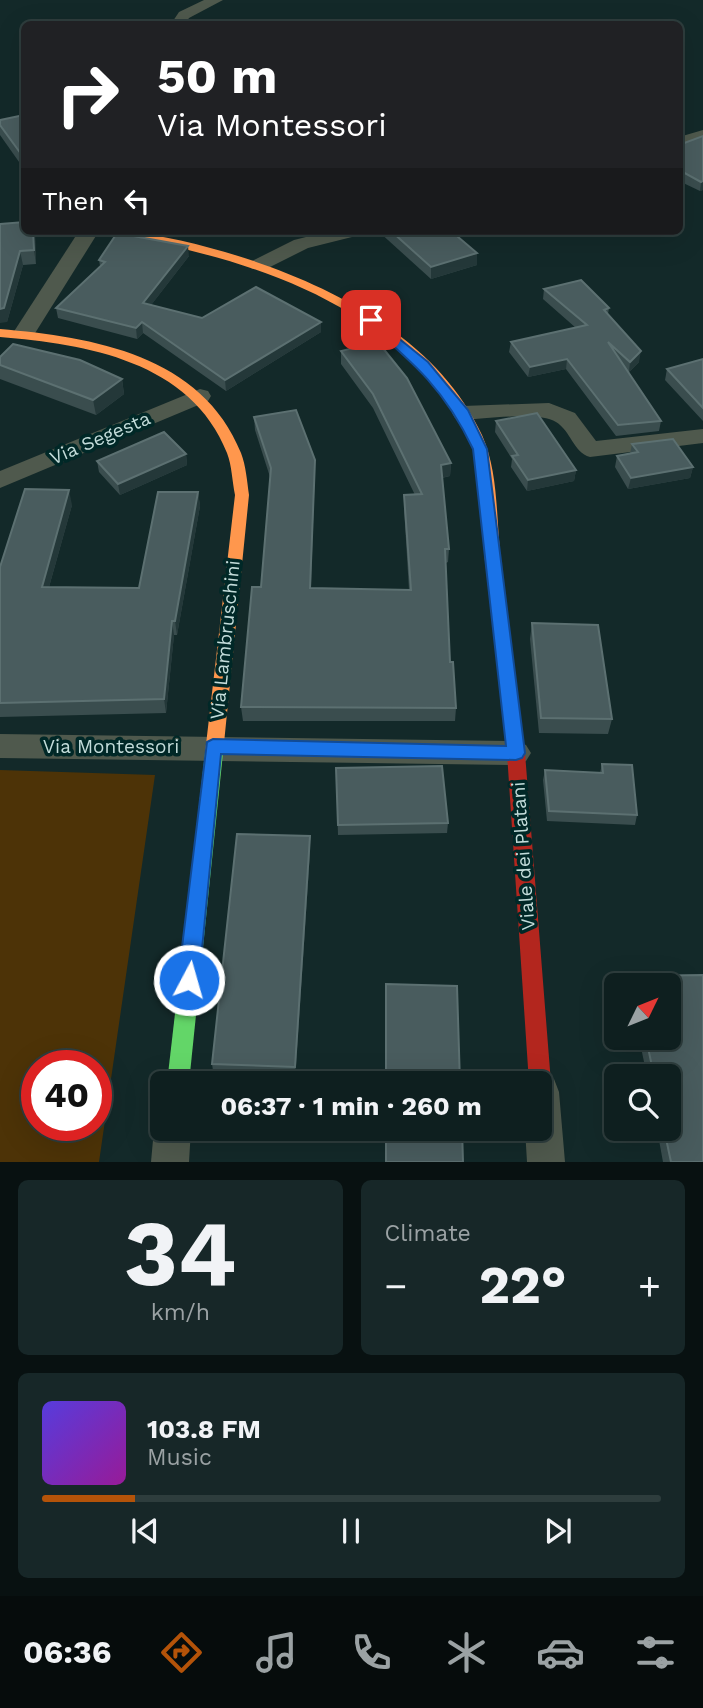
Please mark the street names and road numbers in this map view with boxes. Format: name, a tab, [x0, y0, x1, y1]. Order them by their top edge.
street label: Via Segesta	[46, 406, 154, 470]
street label: Via Lambruschini	[205, 559, 245, 721]
street label: Via Montessori	[43, 735, 179, 758]
street label: Viale dei Platani	[506, 781, 540, 931]

